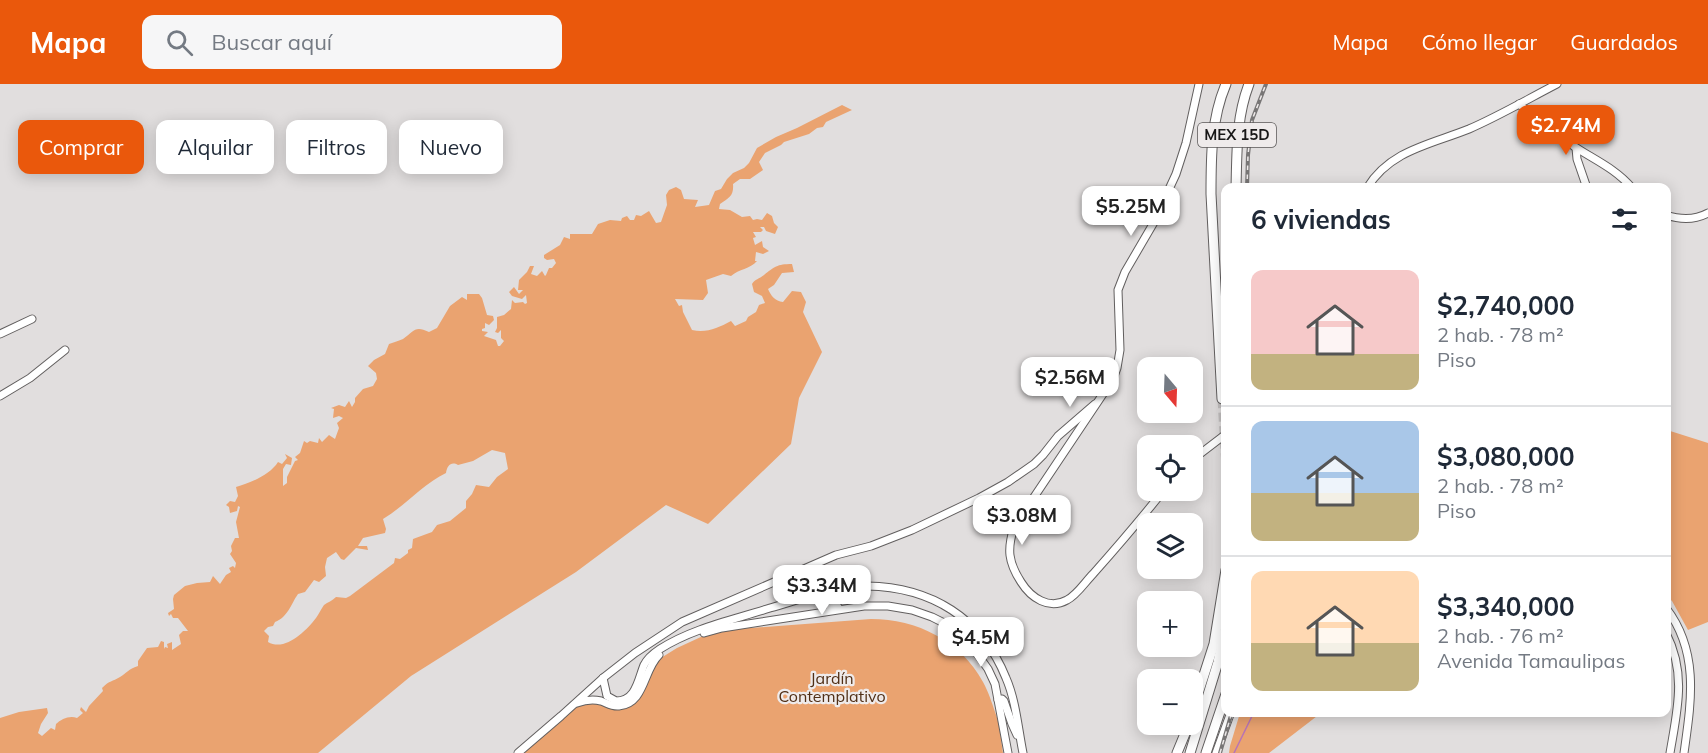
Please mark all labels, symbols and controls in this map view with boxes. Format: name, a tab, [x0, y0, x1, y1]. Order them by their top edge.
search box	[142, 15, 562, 69]
text: Mapa	[30, 25, 106, 60]
icon: search	[163, 26, 196, 59]
text: Buscar aquí	[211, 28, 332, 56]
text: Mapa	[1333, 29, 1388, 55]
text: Cómo llegar	[1421, 29, 1537, 55]
text: Guardados	[1570, 29, 1678, 55]
pin: $2.74M	[1517, 105, 1615, 156]
text: $2.74M	[1531, 112, 1601, 137]
chip: Comprar	[18, 120, 144, 174]
chip: Alquilar	[156, 120, 274, 174]
chip: Filtros	[286, 120, 387, 174]
chip: Nuevo	[399, 120, 503, 174]
road number: MEX 15D	[1198, 123, 1276, 147]
pin: $5.25M	[1082, 186, 1180, 237]
text: $5.25M	[1096, 193, 1166, 218]
text: 6 viviendas	[1251, 203, 1391, 236]
icon: filters	[1608, 203, 1641, 236]
text: $2,740,000	[1437, 289, 1575, 322]
icon: home	[1299, 294, 1371, 366]
text: 2 hab. · 78 m²	[1437, 322, 1564, 347]
text: Piso	[1437, 347, 1476, 372]
pin: $2.56M	[1021, 357, 1119, 408]
north arrow	[1137, 357, 1203, 423]
map controls	[1137, 357, 1203, 735]
text: $2.56M	[1035, 364, 1105, 389]
button: locate	[1137, 435, 1203, 501]
text: $3,080,000	[1437, 440, 1575, 473]
icon: home	[1299, 445, 1371, 517]
text: 2 hab. · 78 m²	[1437, 473, 1564, 498]
pin: $3.08M	[973, 495, 1071, 546]
text: Piso	[1437, 498, 1476, 523]
text: $3.08M	[987, 502, 1057, 527]
button: layers	[1137, 513, 1203, 579]
pin: $3.34M	[773, 565, 871, 616]
text: $3.34M	[787, 572, 857, 597]
text: $3,340,000	[1437, 590, 1575, 623]
button: +	[1137, 591, 1203, 657]
icon: home	[1299, 595, 1371, 667]
pin: $4.5M	[939, 617, 1023, 668]
text: 2 hab. · 76 m²	[1437, 623, 1564, 648]
text: $4.5M	[952, 624, 1010, 649]
text: Avenida Tamaulipas	[1437, 648, 1625, 673]
park label: Jardín Contemplativo	[778, 668, 886, 706]
button: −	[1137, 669, 1203, 735]

